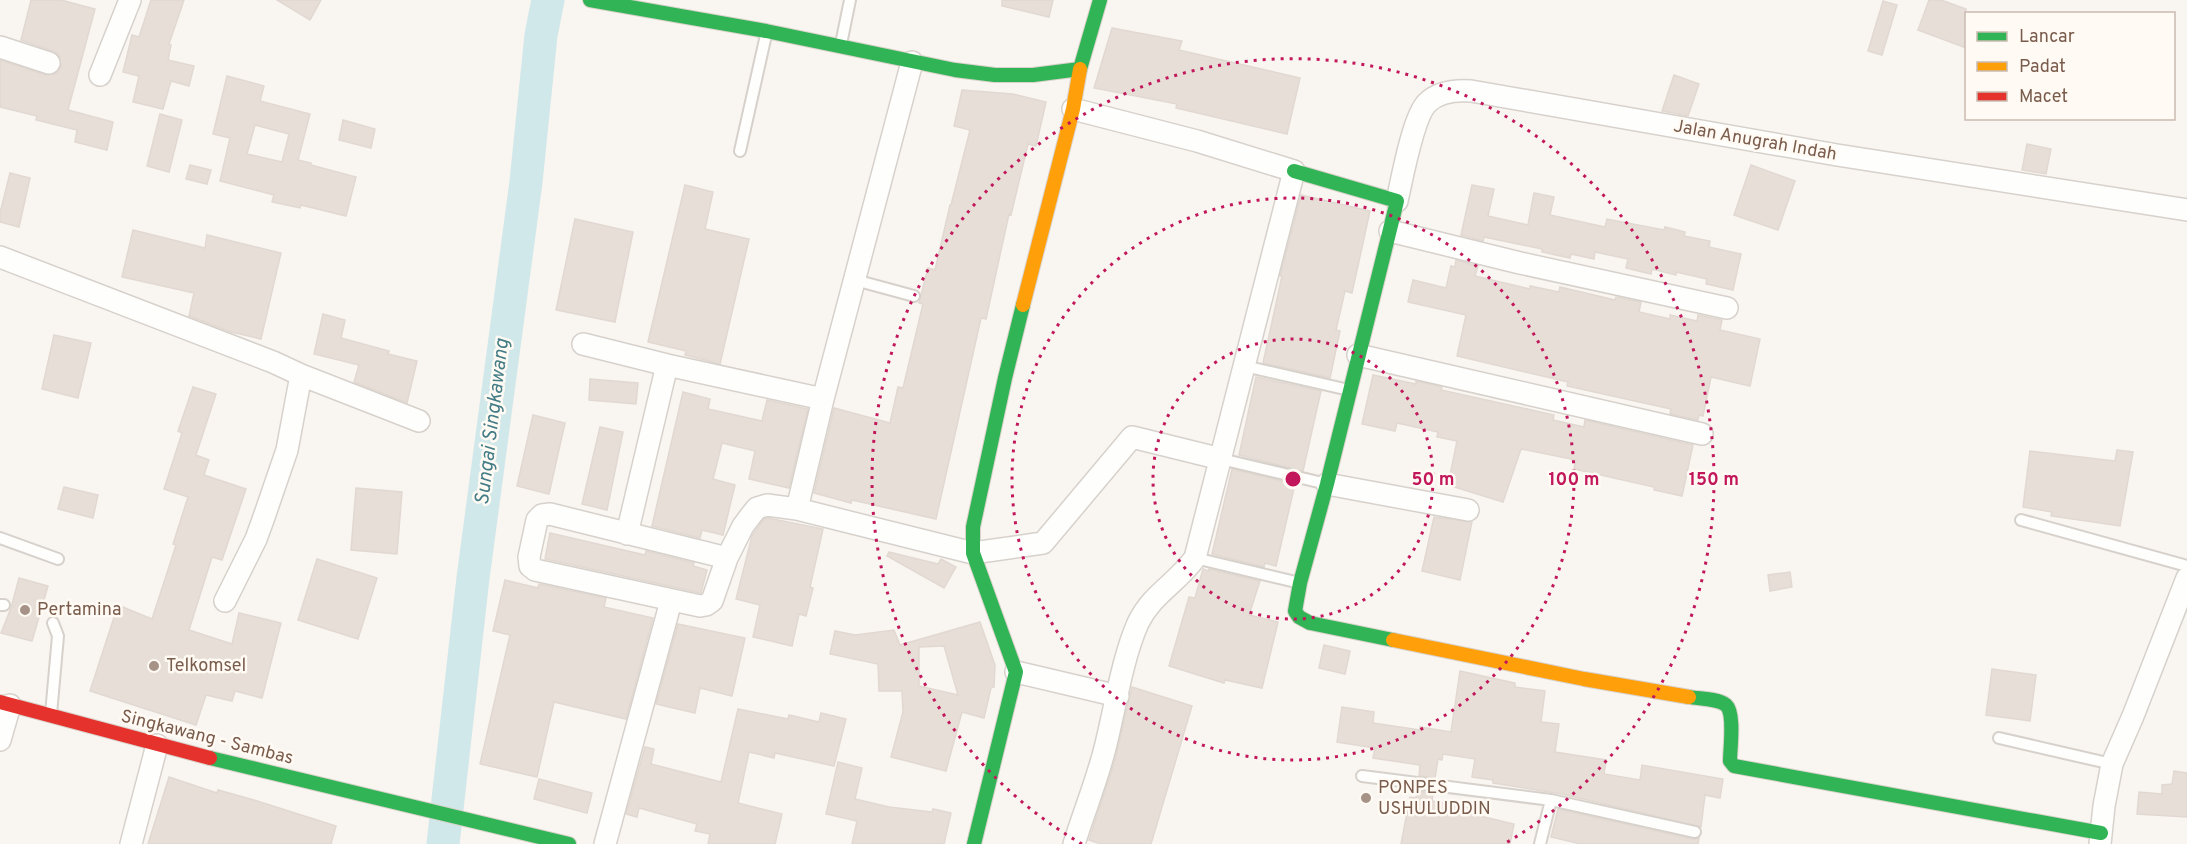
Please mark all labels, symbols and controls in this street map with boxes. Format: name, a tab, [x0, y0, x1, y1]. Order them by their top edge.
legend	[1965, 12, 2175, 120]
text: Lancar	[2019, 26, 2075, 49]
text: Padat	[2019, 56, 2066, 79]
text: Macet	[2019, 86, 2068, 109]
street label: Jalan Anugrah Indah	[1671, 115, 1839, 167]
water label: Sungai Singkawang	[470, 336, 516, 507]
centre of rings	[1283, 469, 1303, 489]
text: 50 m	[1411, 469, 1455, 492]
text: 100 m	[1548, 469, 1600, 492]
text: 150 m	[1689, 469, 1739, 492]
place label: Pertamina	[37, 599, 121, 622]
marker: Pertamina	[18, 603, 32, 617]
place label: Telkomsel	[166, 655, 246, 678]
marker: Telkomsel	[147, 659, 161, 673]
street label: Singkawang - Sambas	[118, 705, 296, 771]
place label: PONPES USHULUDDIN	[1378, 777, 1491, 821]
marker: PONPES USHULUDDIN	[1359, 791, 1373, 805]

